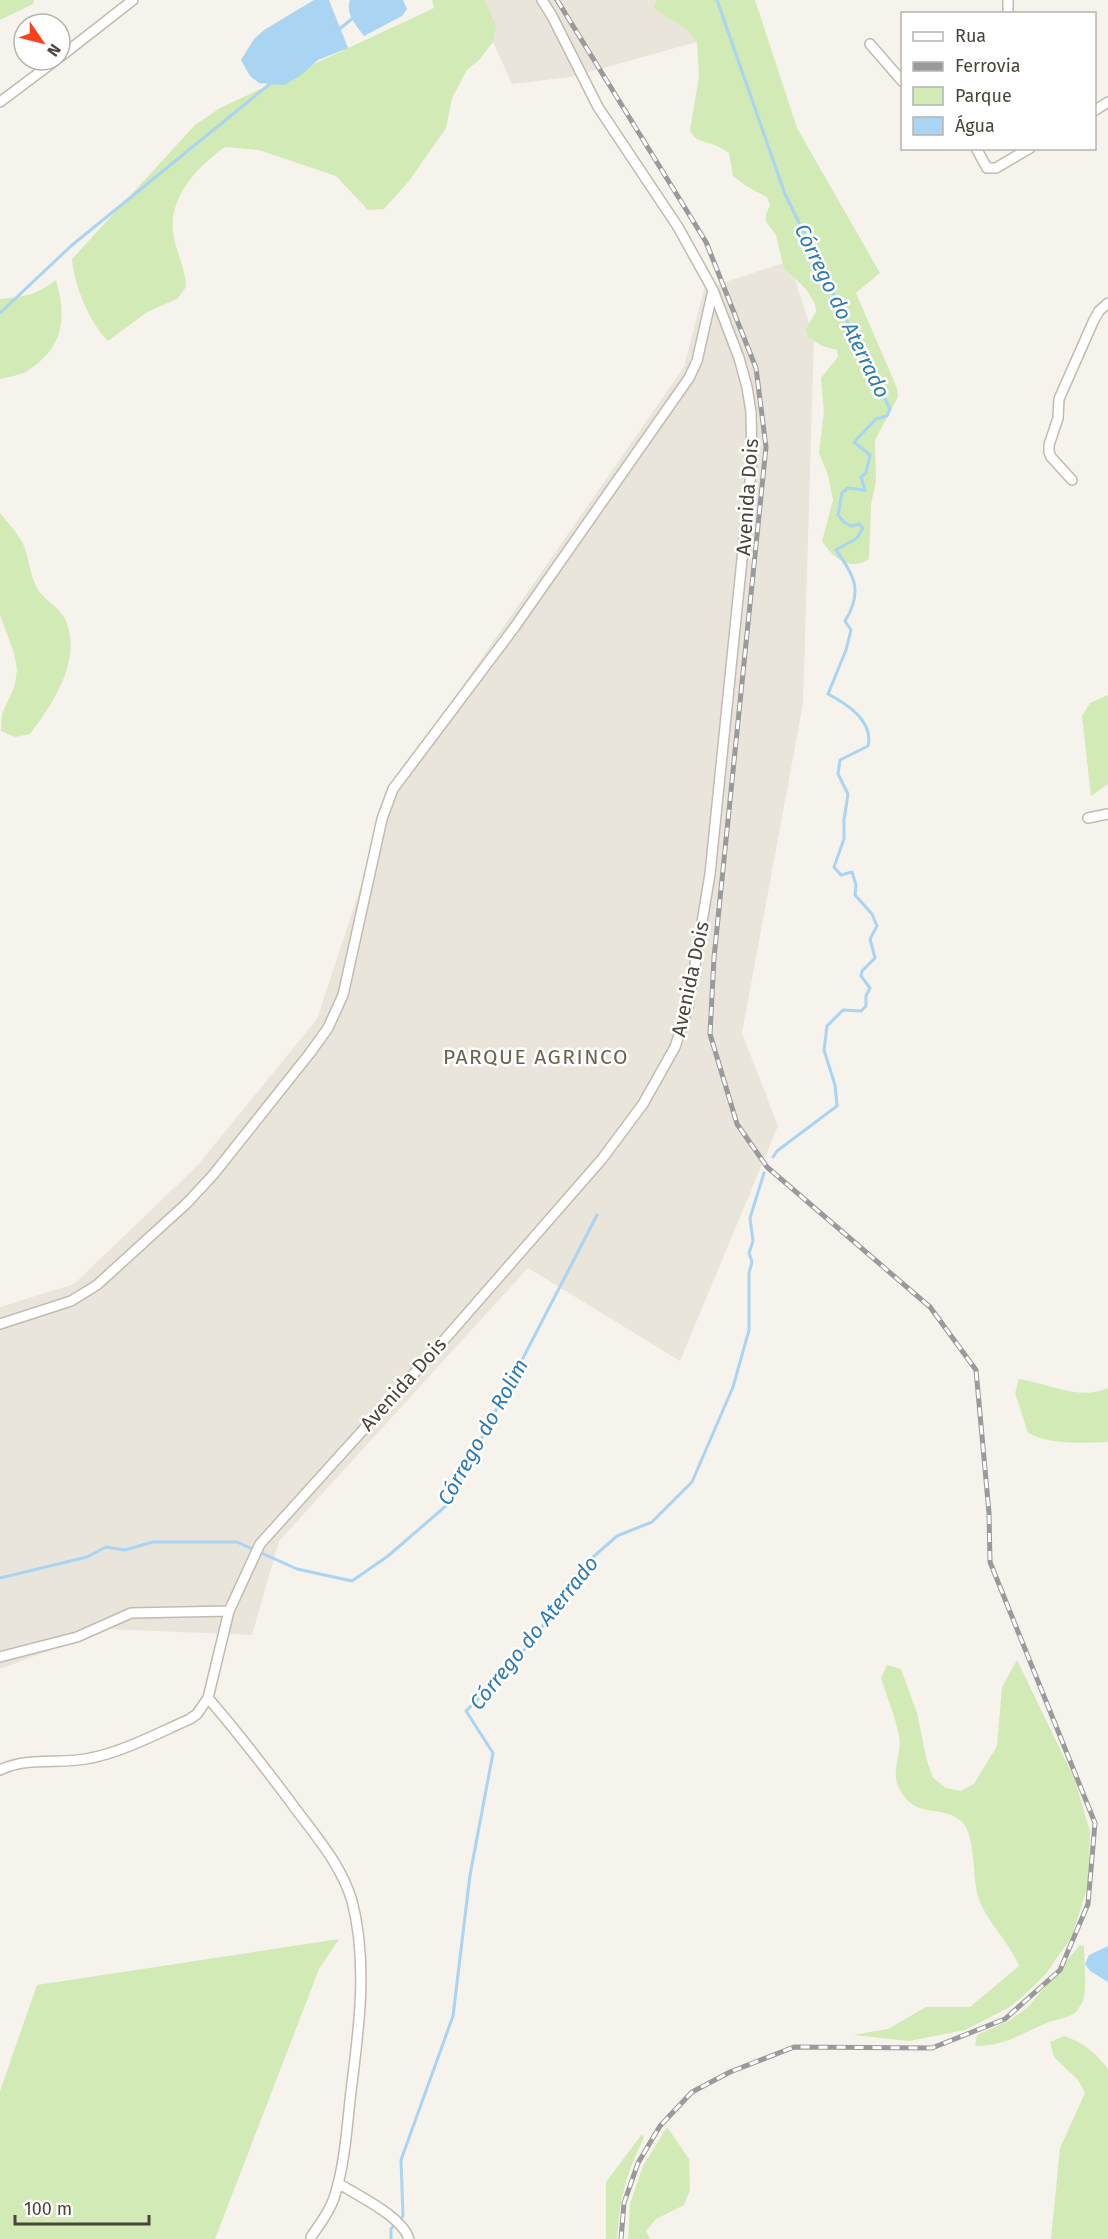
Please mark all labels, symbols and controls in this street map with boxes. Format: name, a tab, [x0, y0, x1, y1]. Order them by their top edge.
north arrow	[12, 12, 72, 72]
legend	[901, 12, 1096, 150]
text: Rua	[955, 25, 986, 47]
text: N	[43, 41, 65, 60]
text: Ferrovia	[955, 55, 1021, 77]
text: Parque	[955, 85, 1012, 107]
text: Água	[955, 114, 995, 137]
water label: Córrego do Aterrado	[789, 220, 895, 402]
street label: Avenida Dois	[731, 438, 763, 556]
street label: Avenida Dois	[666, 919, 714, 1039]
district label: PARQUE AGRINCO	[443, 1044, 629, 1070]
street label: Avenida Dois	[355, 1332, 451, 1436]
water label: Córrego do Rolim	[432, 1354, 534, 1510]
water label: Córrego do Aterrado	[464, 1551, 604, 1715]
scale bar	[15, 2188, 148, 2226]
text: 100 m	[24, 2198, 72, 2220]

